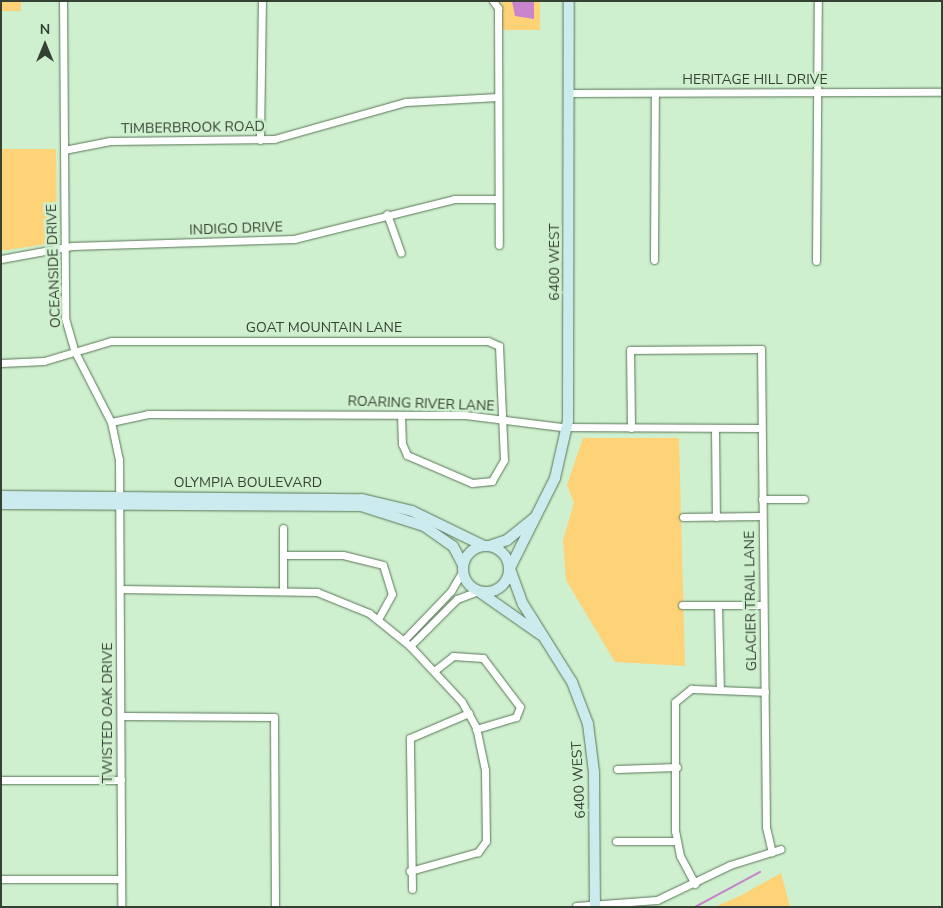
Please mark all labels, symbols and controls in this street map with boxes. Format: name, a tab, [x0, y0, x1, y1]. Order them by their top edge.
north arrow	[20, 20, 70, 70]
text: N	[40, 20, 50, 39]
street label: HERITAGE HILL DRIVE	[682, 72, 828, 88]
street label: TIMBERBROOK ROAD	[121, 118, 265, 138]
street label: OCEANSIDE DRIVE	[43, 204, 65, 328]
street label: INDIGO DRIVE	[189, 219, 283, 239]
street label: 6400 WEST	[547, 223, 563, 301]
street label: GOAT MOUNTAIN LANE	[246, 320, 402, 336]
street label: ROARING RIVER LANE	[347, 393, 495, 415]
street label: OLYMPIA BOULEVARD	[174, 475, 322, 491]
street label: GLACIER TRAIL LANE	[741, 531, 761, 671]
street label: TWISTED OAK DRIVE	[100, 643, 116, 783]
street label: 6400 WEST	[569, 741, 589, 819]

